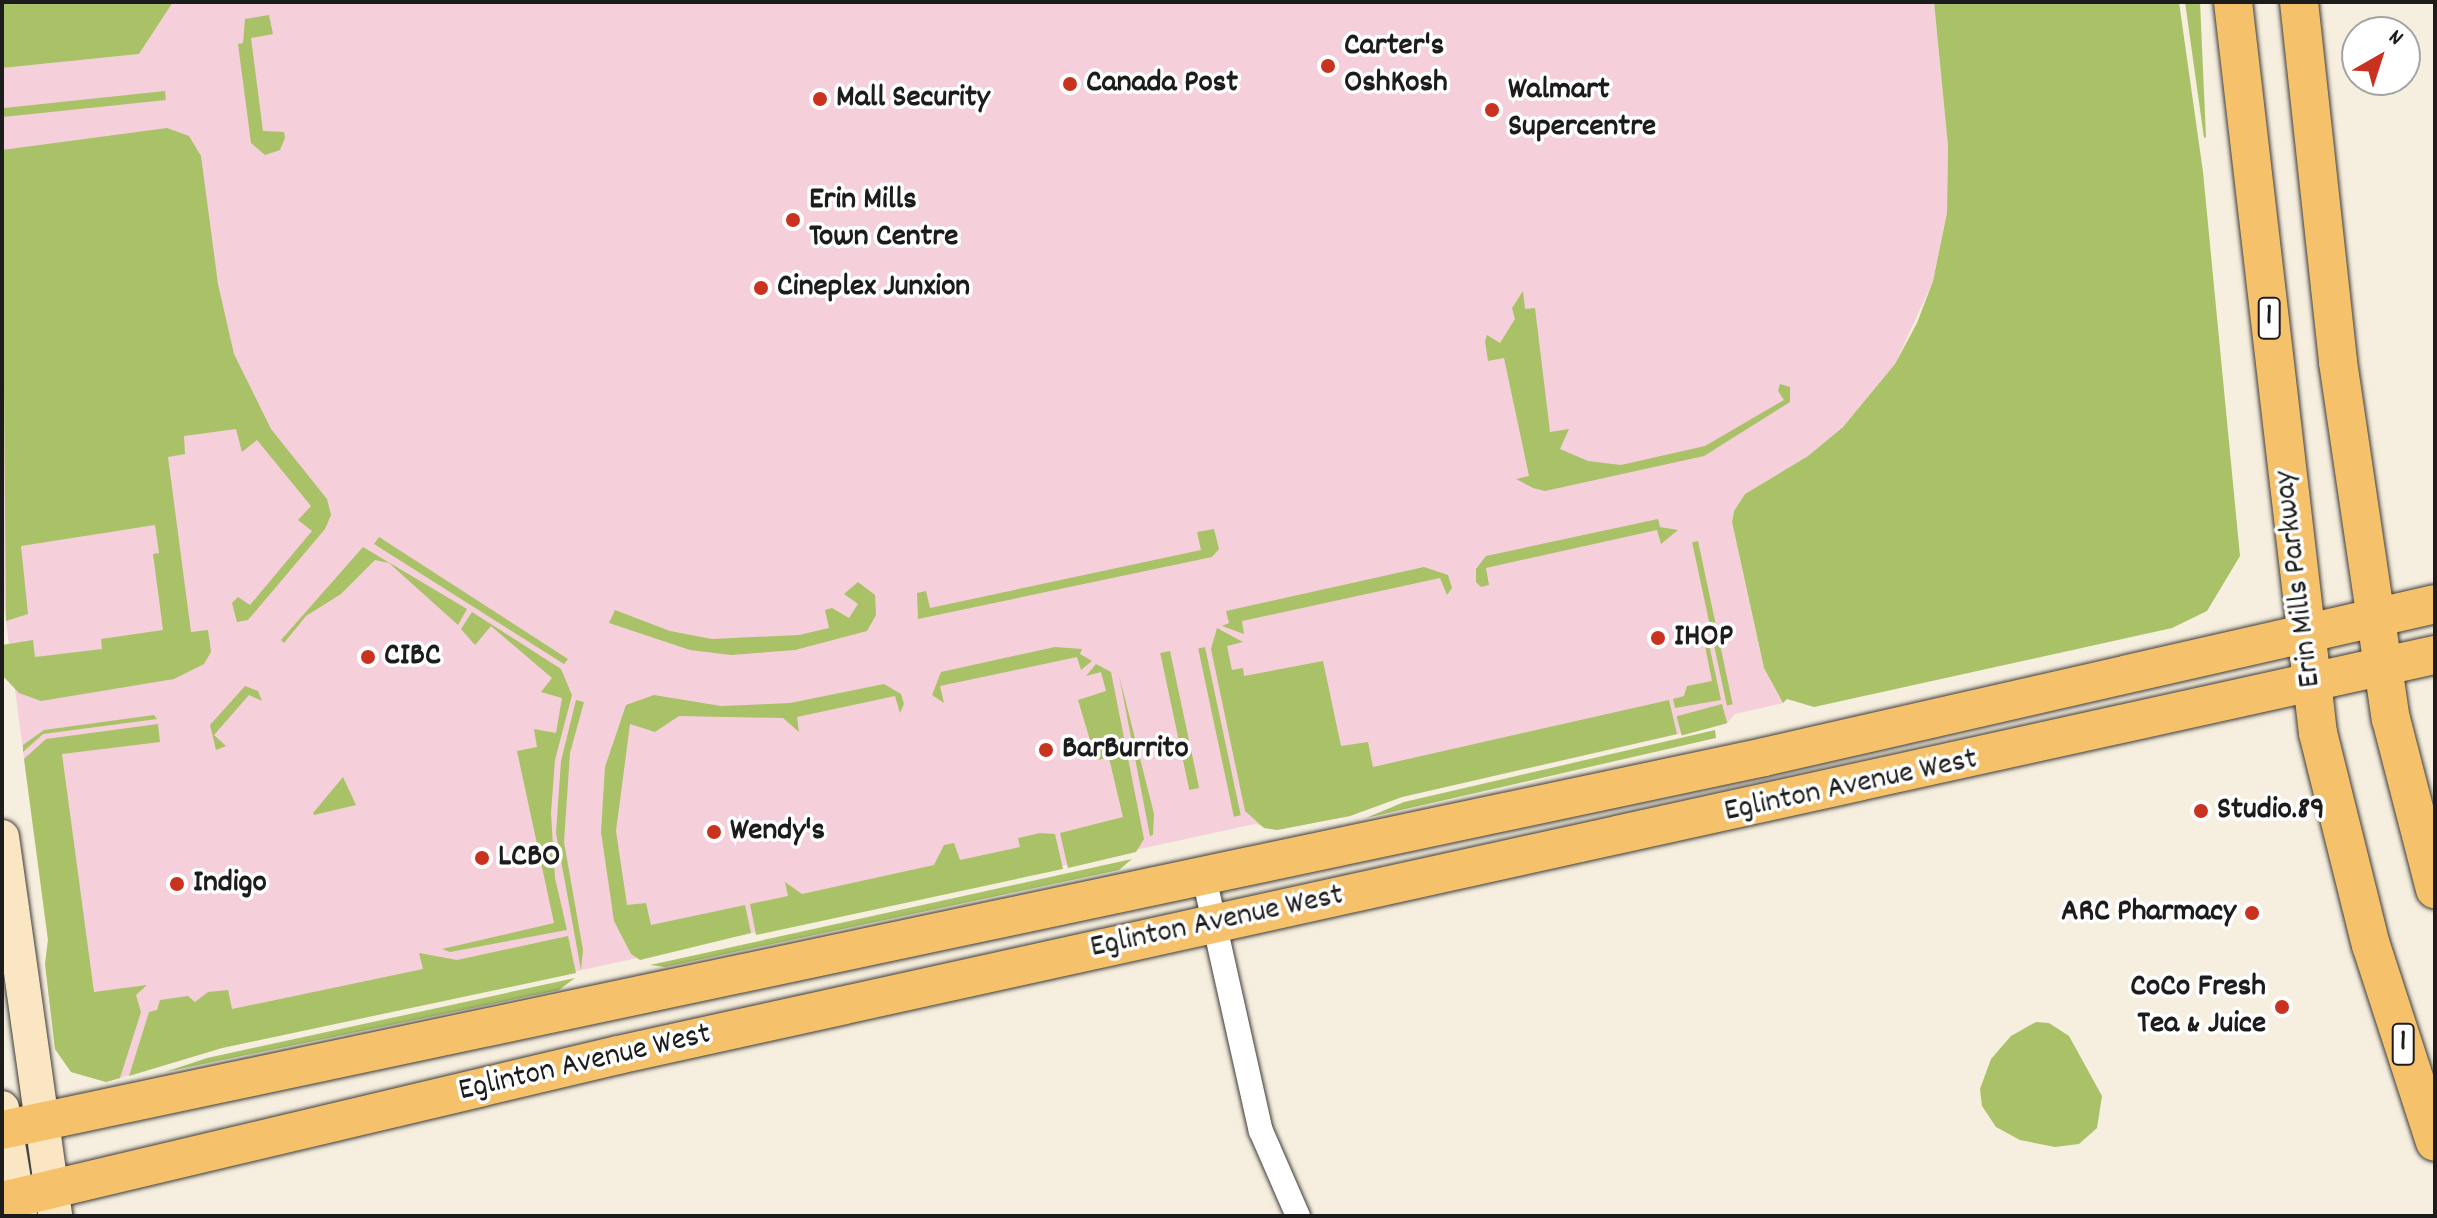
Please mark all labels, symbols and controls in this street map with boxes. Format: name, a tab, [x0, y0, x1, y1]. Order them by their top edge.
north arrow	[2341, 16, 2421, 96]
text: N	[2381, 23, 2409, 54]
place label: Carter's OshKosh	[1344, 29, 1448, 104]
marker: Carter's OshKosh	[1319, 57, 1337, 75]
place label: Canada Post	[1086, 65, 1238, 103]
place label: Walmart Supercentre	[1508, 73, 1656, 148]
marker: Canada Post	[1061, 75, 1079, 93]
place label: Mall Security	[836, 80, 990, 118]
marker: Mall Security	[811, 90, 829, 108]
marker: Walmart Supercentre	[1483, 101, 1501, 119]
place label: Erin Mills Town Centre	[809, 183, 958, 258]
marker: Erin Mills Town Centre	[784, 211, 802, 229]
place label: Cineplex Junxion	[777, 269, 970, 307]
marker: Cineplex Junxion	[752, 279, 770, 297]
road number: 1	[2257, 292, 2281, 344]
street label: Erin Mills Parkway	[2267, 468, 2331, 690]
place label: IHOP	[1674, 619, 1733, 657]
marker: IHOP	[1649, 629, 1667, 647]
place label: CIBC	[384, 638, 441, 676]
marker: CIBC	[359, 648, 377, 666]
place label: BarBurrito	[1062, 731, 1189, 769]
marker: BarBurrito	[1037, 741, 1055, 759]
street label: Eglinton Avenue West	[1721, 741, 1981, 833]
place label: Studio.89	[2217, 792, 2325, 830]
marker: Studio.89	[2192, 802, 2210, 820]
place label: Wendy's	[730, 813, 825, 851]
marker: Wendy's	[705, 823, 723, 841]
place label: LCBO	[498, 839, 560, 877]
marker: LCBO	[473, 849, 491, 867]
place label: Indigo	[193, 865, 267, 903]
marker: Indigo	[168, 875, 186, 893]
street label: Eglinton Avenue West	[1087, 877, 1347, 969]
place label: ARC Pharmacy	[2061, 894, 2236, 932]
marker: ARC Pharmacy	[2243, 904, 2261, 922]
place label: CoCo Fresh Tea & Juice	[2130, 970, 2266, 1045]
marker: CoCo Fresh Tea & Juice	[2273, 998, 2291, 1016]
street label: Eglinton Avenue West	[455, 1016, 715, 1112]
road number: 1	[2391, 1018, 2415, 1070]

